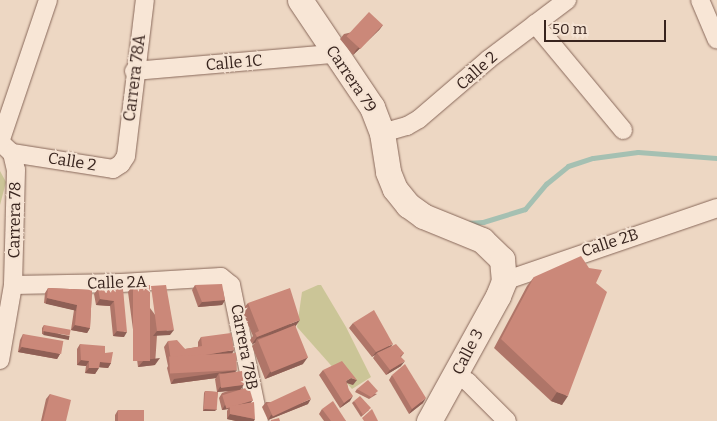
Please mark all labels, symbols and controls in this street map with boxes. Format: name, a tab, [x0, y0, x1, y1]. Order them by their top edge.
scale bar	[547, 10, 670, 42]
text: 50 m	[552, 20, 587, 38]
street label: Carrera 78A	[120, 33, 150, 123]
street label: Carrera 79	[322, 42, 380, 116]
street label: Calle 2	[453, 48, 501, 94]
street label: Calle 1C	[205, 51, 263, 75]
street label: Calle 2	[46, 149, 98, 175]
street label: Carrera 78	[5, 181, 25, 259]
street label: Calle 2B	[579, 225, 641, 261]
street label: Calle 2A	[87, 272, 147, 294]
street label: Carrera 78B	[226, 303, 262, 391]
street label: Calle 3	[448, 326, 488, 378]

